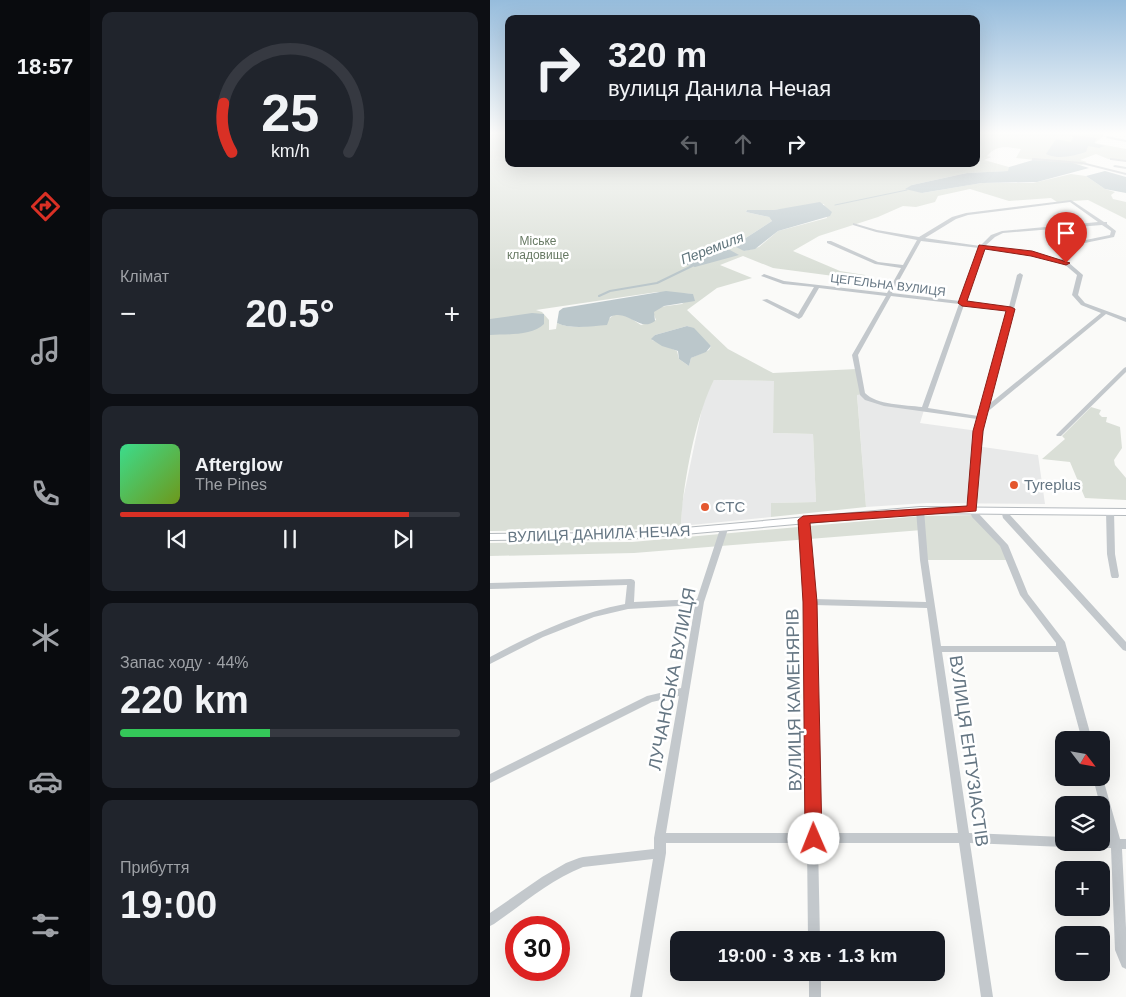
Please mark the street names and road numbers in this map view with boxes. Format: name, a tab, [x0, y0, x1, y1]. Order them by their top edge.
street label: ЦЕГЕЛЬНА ВУЛИЦЯ	[830, 271, 946, 299]
street label: ВУЛИЦЯ ДАНИЛА НЕЧАЯ	[507, 522, 691, 545]
street label: ЛУЧАНСЬКА ВУЛИЦЯ	[644, 586, 700, 772]
street label: ВУЛИЦЯ КАМЕНЯРІВ	[782, 608, 806, 792]
street label: ВУЛИЦЯ ЕНТУЗІАСТІВ	[946, 654, 992, 848]

